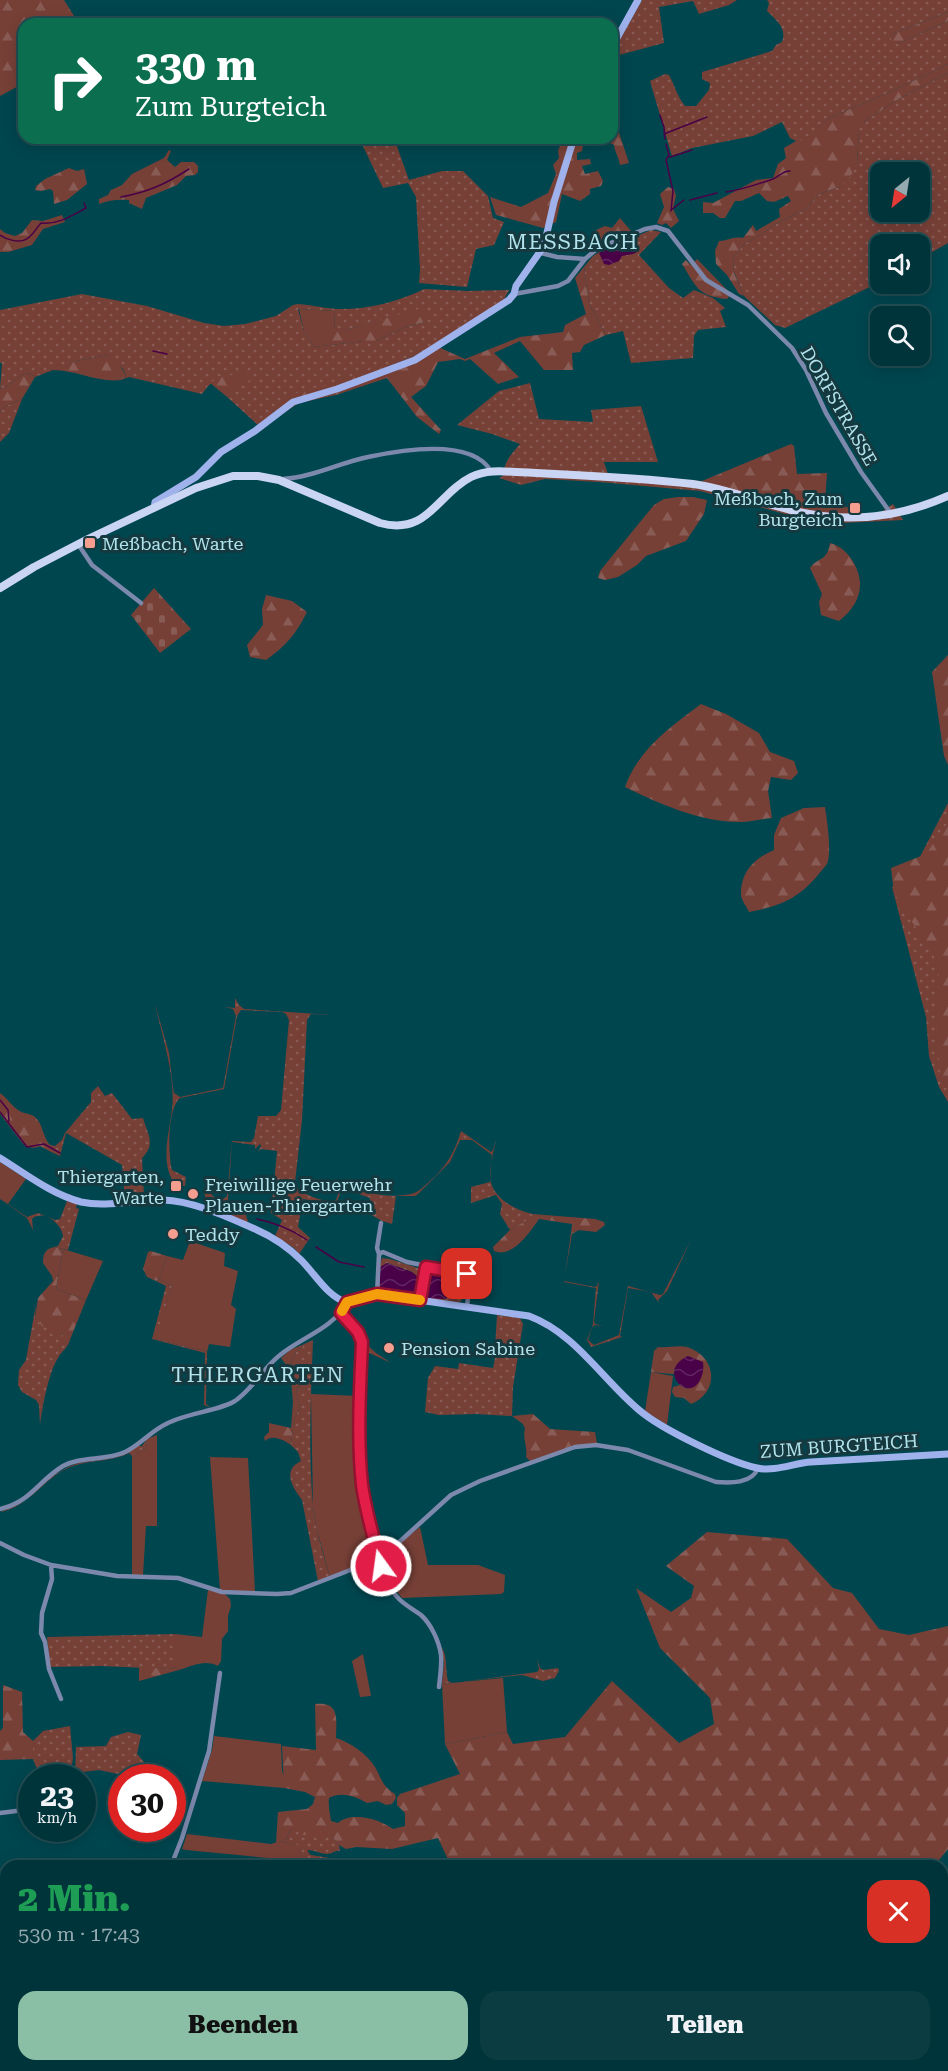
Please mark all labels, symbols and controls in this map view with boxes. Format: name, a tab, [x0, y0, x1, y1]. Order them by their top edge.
text: 330 m	[135, 41, 257, 90]
icon: right	[36, 42, 114, 120]
text: Zum Burgteich	[135, 91, 327, 123]
north arrow	[870, 162, 930, 222]
map controls	[870, 162, 930, 366]
district label: MESSBACH	[507, 230, 639, 254]
button: sound	[870, 234, 930, 294]
button: search	[870, 306, 930, 366]
street label: DORFSTRASSE	[796, 343, 882, 469]
place label: Meßbach, Zum Burgteich	[714, 488, 843, 530]
marker: Meßbach, Zum Burgteich	[848, 501, 862, 515]
place label: Meßbach, Warte	[102, 533, 244, 554]
marker: Meßbach, Warte	[83, 536, 97, 550]
place label: Thiergarten, Warte	[57, 1166, 164, 1208]
place label: Freiwillige Feuerwehr Plauen-Thiergarten	[205, 1174, 392, 1216]
marker: Thiergarten, Warte	[169, 1179, 183, 1193]
marker: Freiwillige Feuerwehr Plauen-Thiergarten	[186, 1187, 200, 1201]
place label: Teddy	[185, 1224, 240, 1245]
marker: Teddy	[166, 1227, 180, 1241]
pin	[441, 1248, 492, 1299]
icon: arrive	[450, 1257, 483, 1290]
place label: Pension Sabine	[401, 1338, 535, 1359]
marker: Pension Sabine	[382, 1341, 396, 1355]
district label: THIERGARTEN	[171, 1363, 345, 1387]
street label: ZUM BURGTEICH	[759, 1430, 919, 1462]
position arrow	[349, 1534, 413, 1598]
speed limit sign: 30	[108, 1764, 186, 1842]
text: 23	[40, 1778, 74, 1813]
text: km/h	[37, 1809, 77, 1827]
text: 2 Min.	[18, 1878, 131, 1920]
button: close	[867, 1880, 930, 1943]
text: 530 m · 17:43	[18, 1922, 140, 1946]
button: Beenden	[18, 1991, 468, 2060]
button: Teilen	[480, 1991, 930, 2060]

